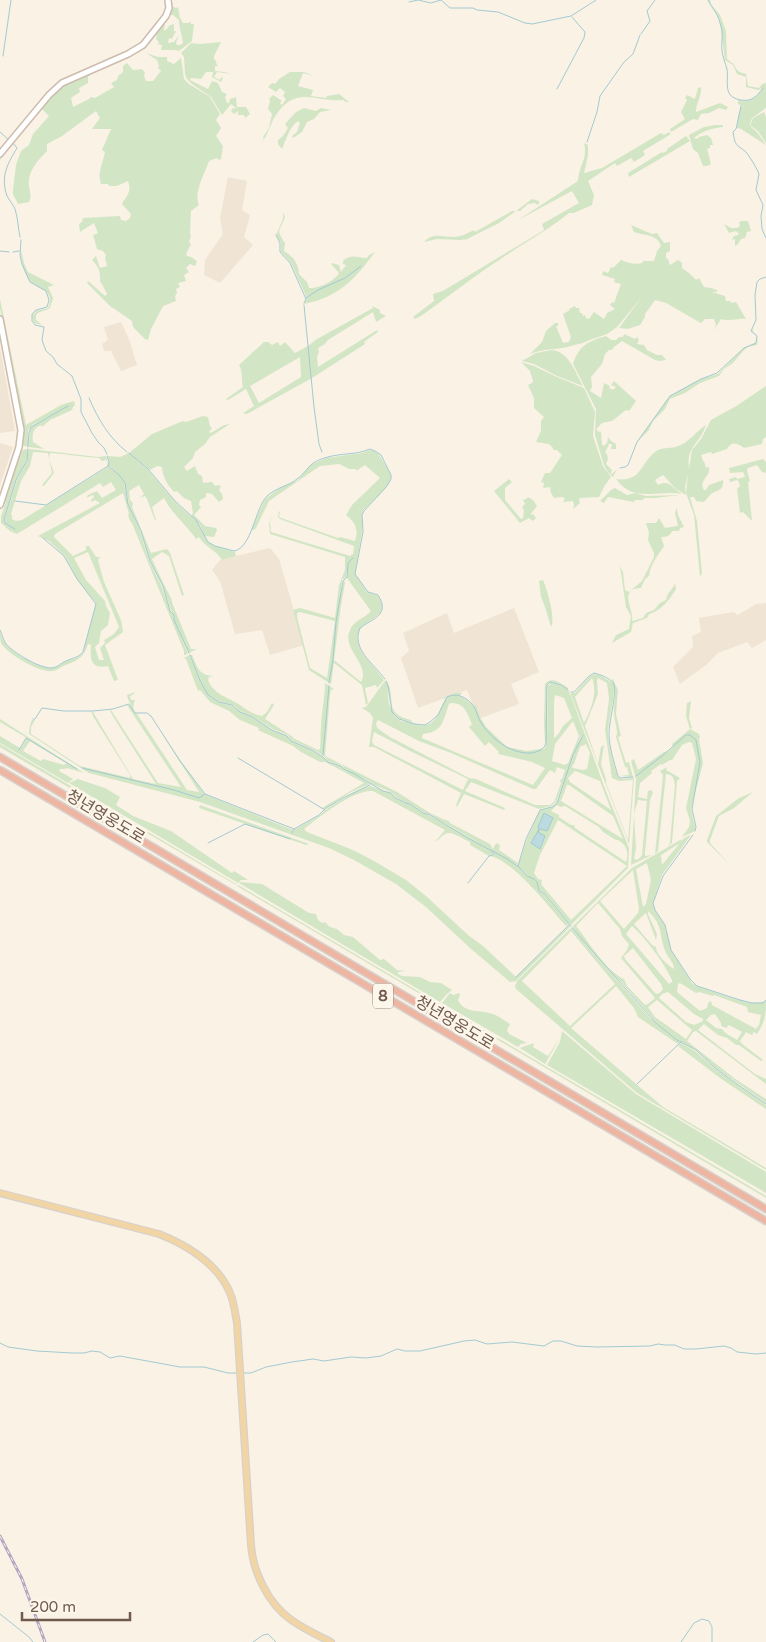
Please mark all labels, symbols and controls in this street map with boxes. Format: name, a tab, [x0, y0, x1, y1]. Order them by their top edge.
street label: 청년영웅도로	[62, 786, 149, 848]
road number: 8	[373, 984, 393, 1008]
street label: 청년영웅도로	[411, 992, 498, 1054]
scale bar	[22, 1590, 130, 1622]
text: 200 m	[30, 1598, 76, 1616]

